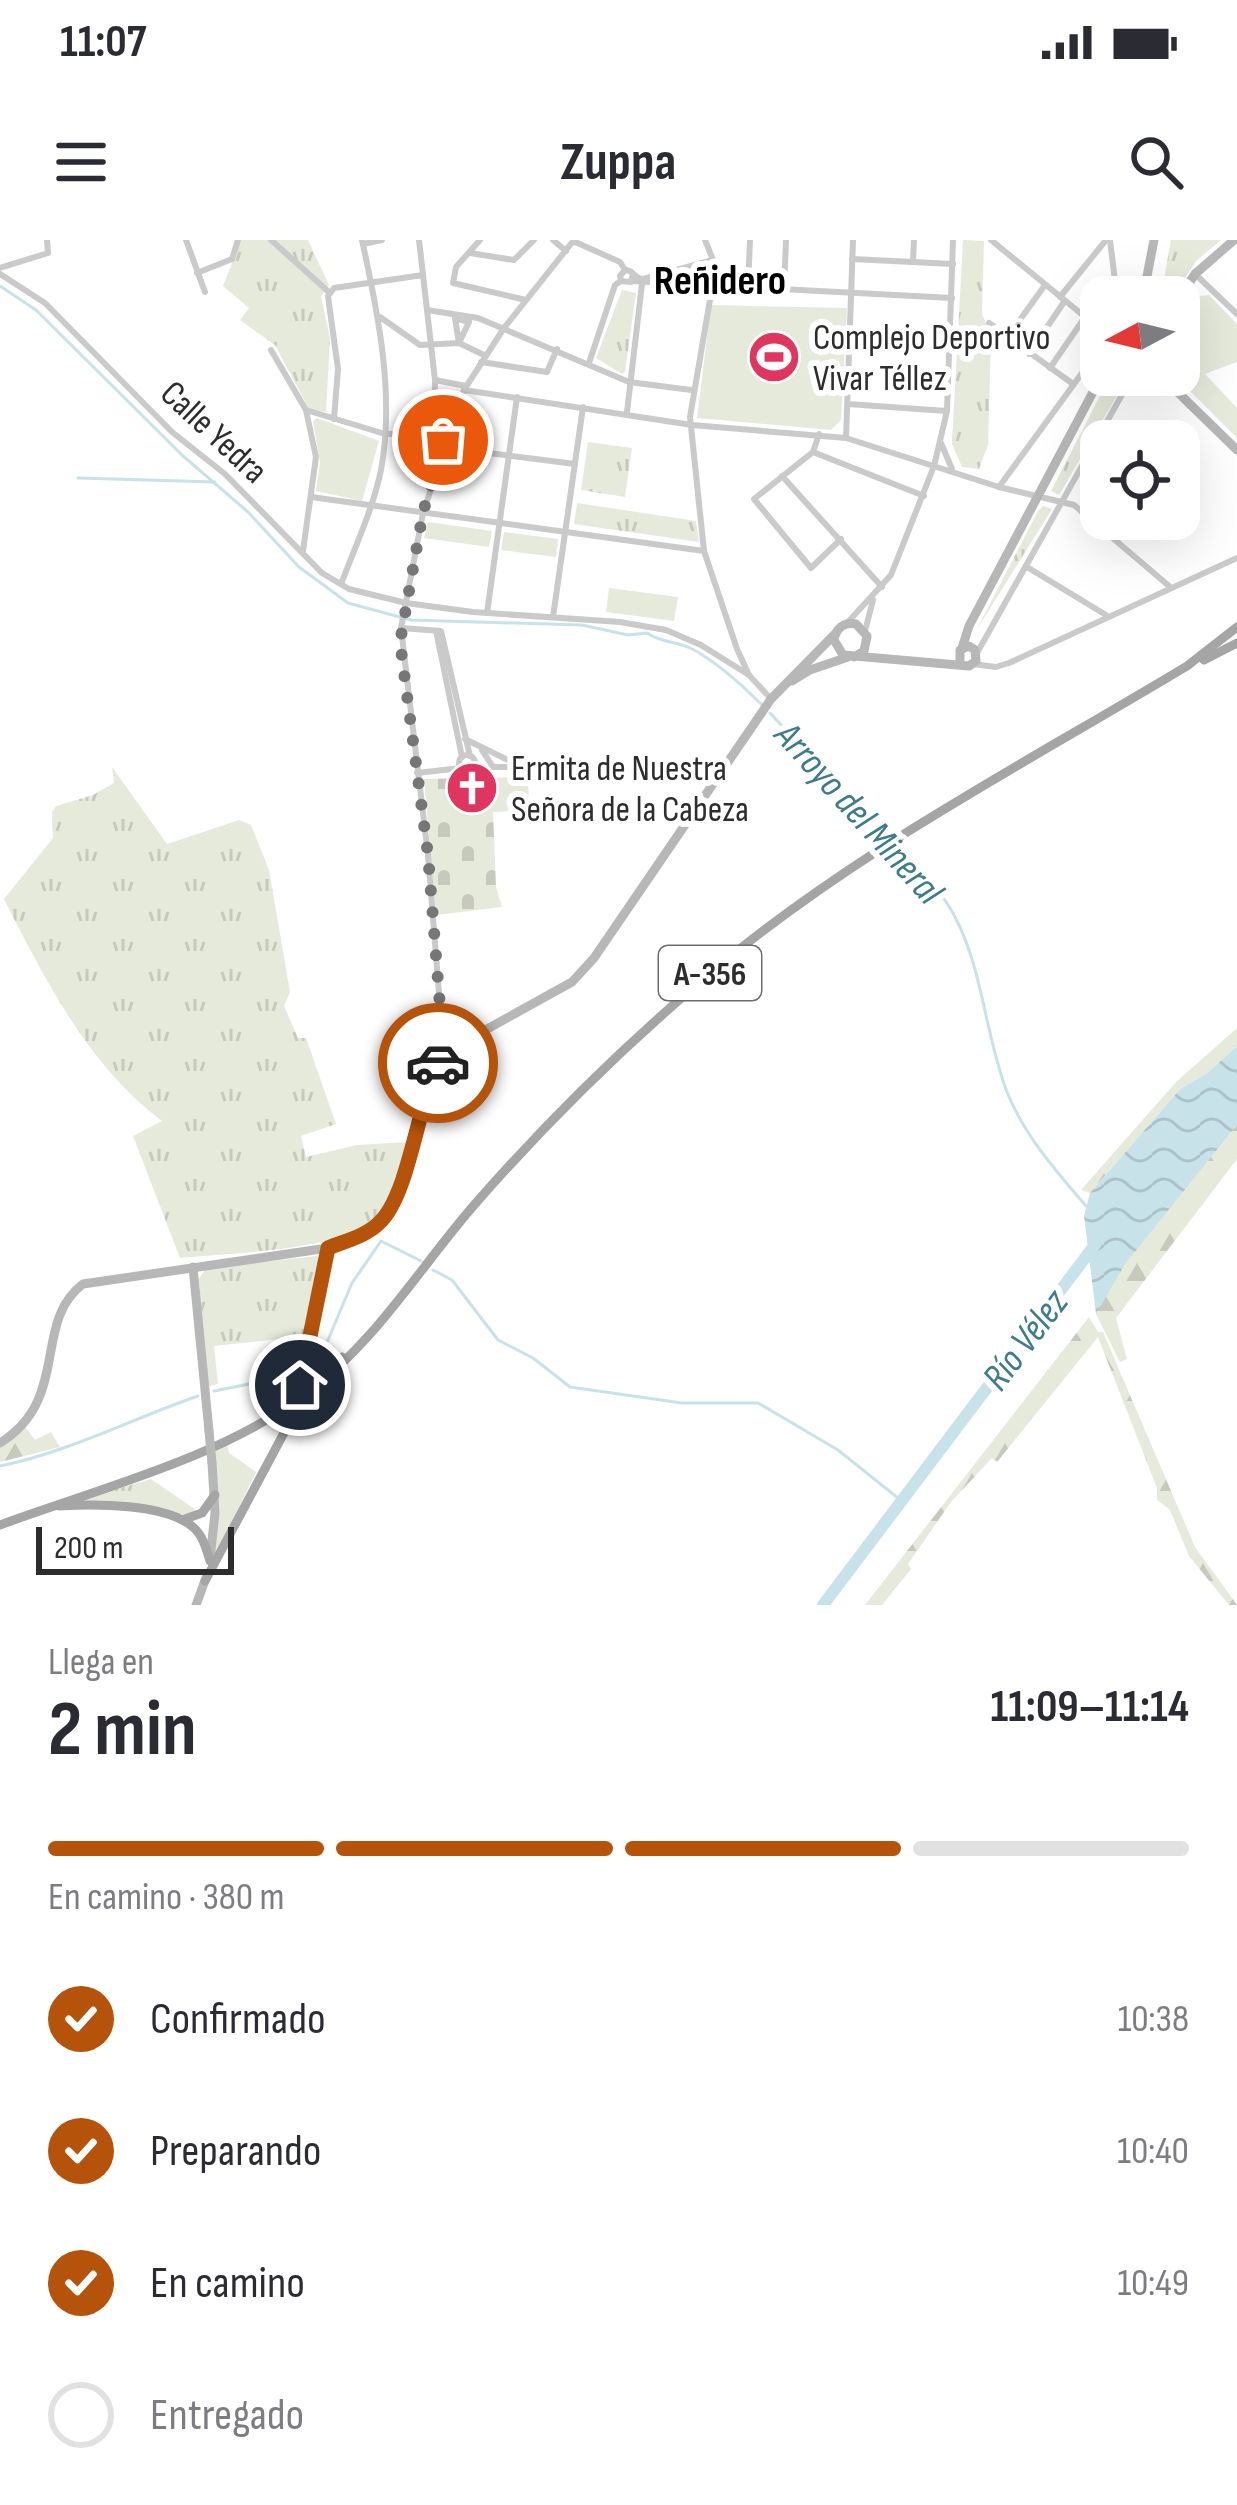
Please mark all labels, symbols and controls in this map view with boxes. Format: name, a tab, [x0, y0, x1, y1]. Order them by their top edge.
text: 11:07	[60, 15, 146, 70]
icon: menu	[48, 129, 114, 195]
icon: search	[1123, 129, 1189, 195]
text: Zuppa	[561, 130, 676, 195]
district label: Reñidero	[654, 256, 786, 307]
north arrow	[1080, 276, 1200, 396]
map controls	[1080, 276, 1200, 540]
place label: Complejo Deportivo Vivar Téllez	[813, 317, 1050, 401]
sports icon: Complejo Deportivo Vivar Téllez	[746, 329, 802, 385]
street label: Calle Yedra	[151, 373, 276, 493]
pin	[392, 389, 494, 491]
icon: bag	[410, 407, 476, 473]
button: locate	[1080, 420, 1200, 540]
water label: Arroyo del Mineral	[763, 711, 953, 915]
place label: Ermita de Nuestra Señora de la Cabeza	[511, 748, 749, 832]
church icon: Ermita de Nuestra Señora de la Cabeza	[444, 760, 500, 816]
road number: A-356	[659, 946, 761, 1000]
courier	[378, 1003, 498, 1123]
icon: car	[405, 1030, 471, 1096]
water label: Río Vélez	[973, 1280, 1080, 1400]
pin	[249, 1334, 351, 1436]
icon: home	[267, 1352, 333, 1418]
scale bar	[36, 1521, 234, 1574]
text: 200 m	[54, 1528, 123, 1568]
text: Llega en	[48, 1639, 154, 1686]
text: 11:09–11:14	[991, 1680, 1189, 1735]
text: 2 min	[48, 1684, 197, 1777]
text: En camino · 380 m	[48, 1874, 284, 1921]
icon: check	[48, 1986, 114, 2052]
text: Confirmado	[150, 1992, 326, 2047]
text: 10:38	[1118, 1996, 1189, 2043]
icon: check	[48, 2118, 114, 2184]
text: Preparando	[150, 2124, 321, 2179]
text: 10:40	[1117, 2128, 1189, 2175]
icon: check	[48, 2250, 114, 2316]
text: En camino	[150, 2256, 305, 2311]
text: 10:49	[1117, 2260, 1189, 2307]
text: Entregado	[150, 2388, 304, 2443]

